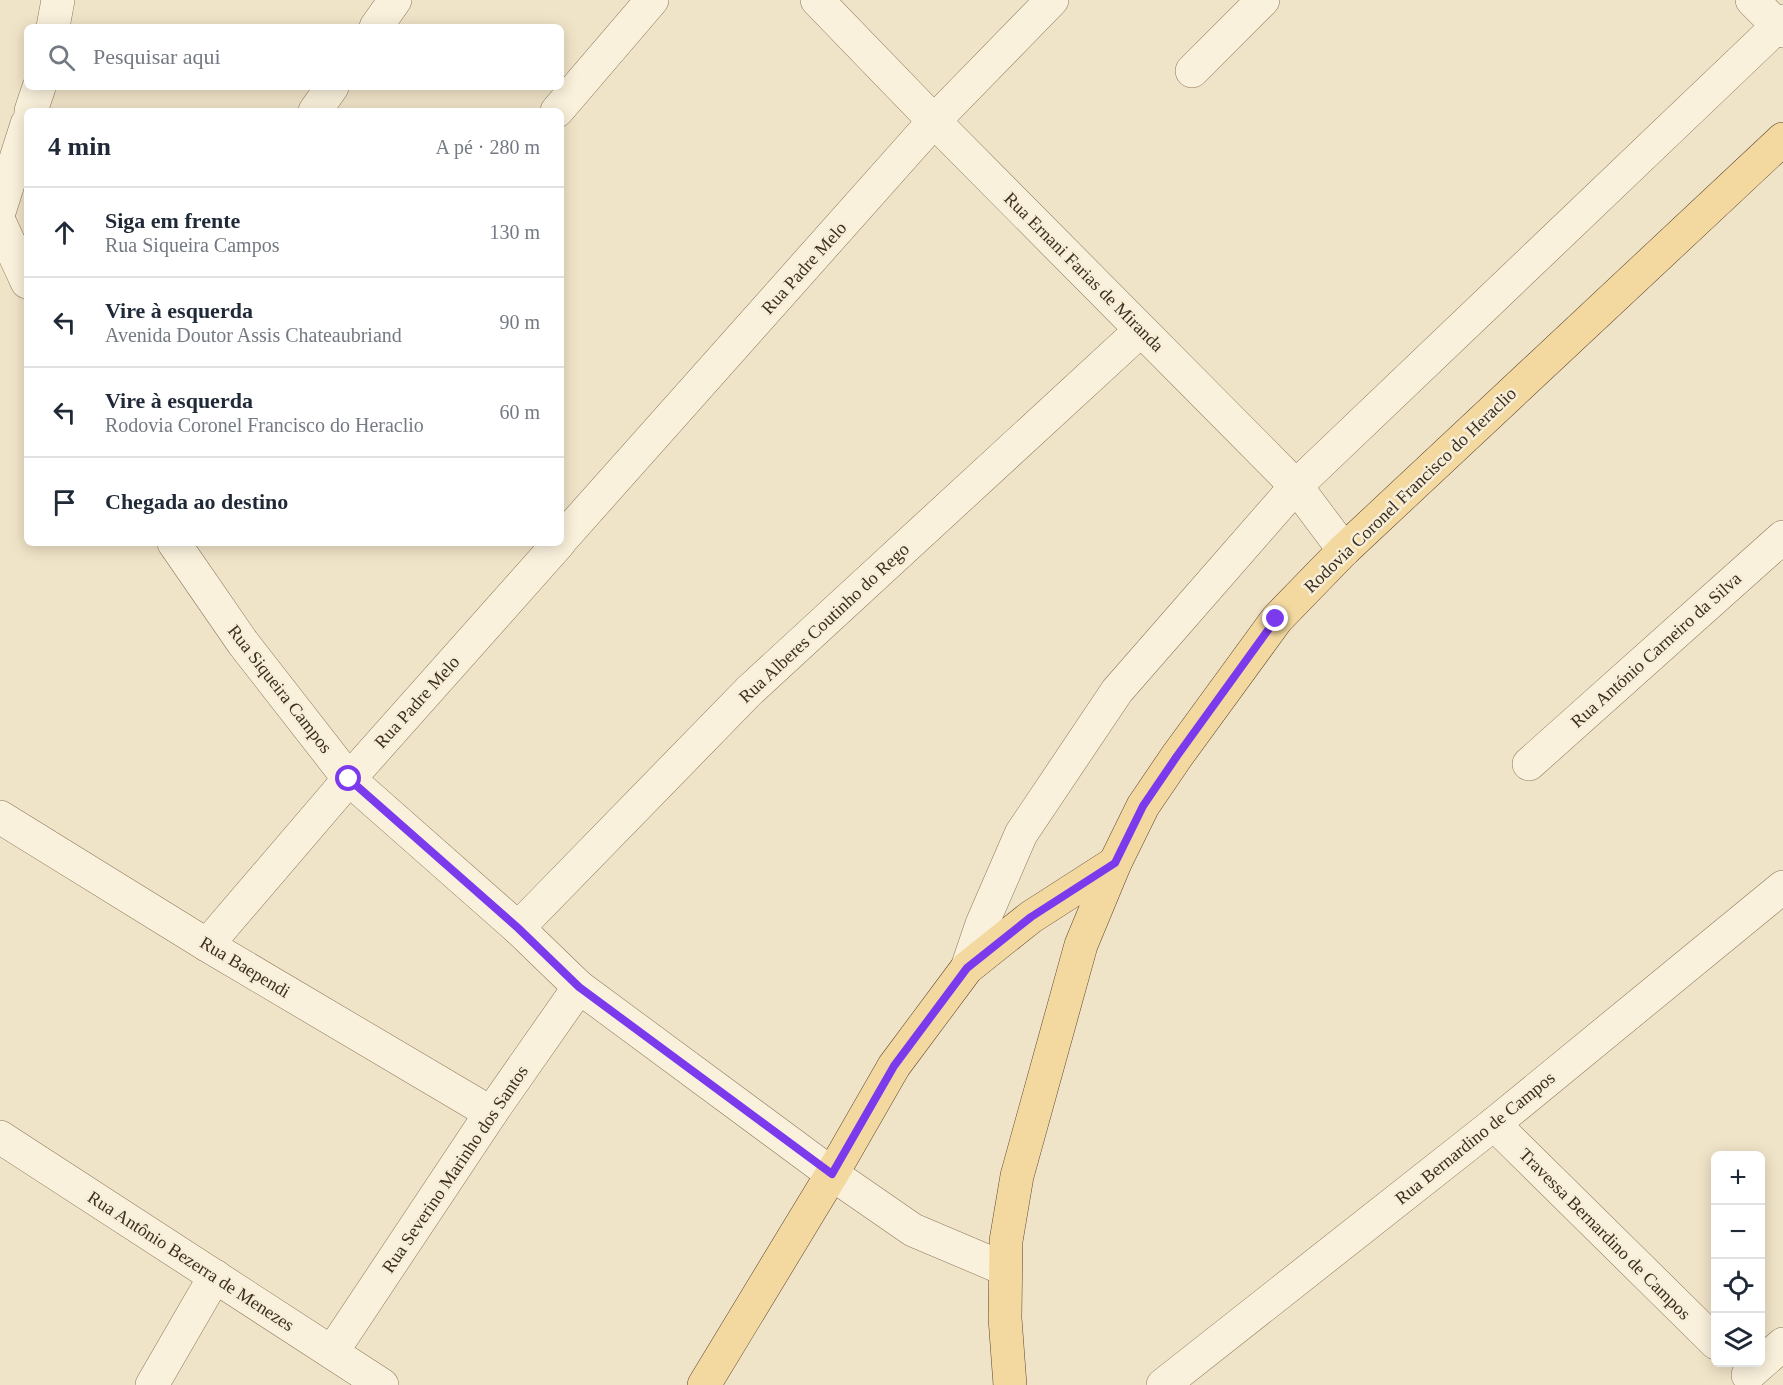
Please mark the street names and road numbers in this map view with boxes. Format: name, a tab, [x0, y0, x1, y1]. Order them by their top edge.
street label: Rua Ernani Farias de Miranda	[1000, 188, 1168, 356]
street label: Rua Padre Melo	[757, 218, 851, 318]
street label: Rodovia Coronel Francisco do Heraclio	[1300, 383, 1520, 597]
street label: Rua Alberes Coutinho do Rego	[735, 539, 913, 707]
street label: Rua António Carneiro da Silva	[1567, 568, 1745, 732]
street label: Rua Siqueira Campos	[224, 621, 336, 757]
street label: Rua Padre Melo	[370, 652, 464, 752]
street label: Rua Baependi	[196, 932, 294, 1002]
street label: Rua Severino Marinho dos Santos	[378, 1061, 532, 1277]
street label: Rua Bernardino de Campos	[1391, 1067, 1559, 1209]
street label: Travessa Bernardino de Campos	[1515, 1144, 1695, 1324]
street label: Rua Antônio Bezerra de Menezes	[84, 1187, 298, 1335]

